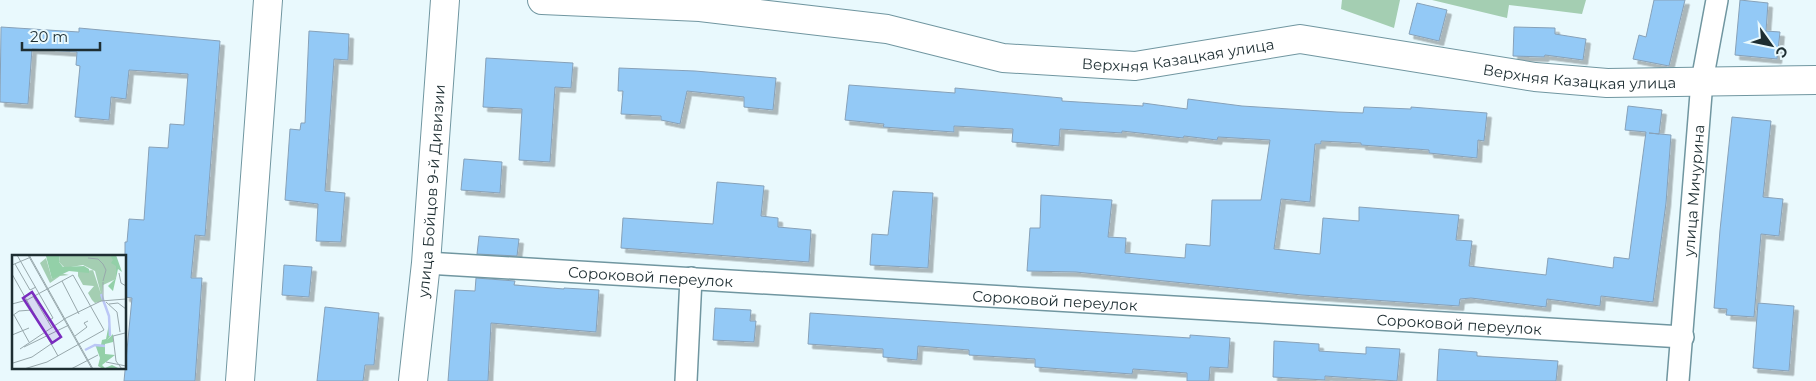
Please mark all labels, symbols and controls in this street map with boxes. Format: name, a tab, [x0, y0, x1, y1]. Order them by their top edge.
scale bar	[22, 20, 100, 52]
north arrow	[1746, 20, 1796, 70]
text: 20 m	[30, 27, 68, 46]
street label: Верхняя Казацкая улица	[1081, 34, 1275, 76]
text: С	[1772, 43, 1792, 61]
street label: Верхняя Казацкая улица	[1482, 59, 1676, 93]
street label: улица Бойцов 9-й Дивизии	[413, 83, 448, 300]
street label: улица Мичурина	[1678, 124, 1708, 258]
inset map	[12, 255, 126, 368]
street label: Сороковой переулок	[568, 262, 734, 291]
street label: Сороковой переулок	[972, 286, 1138, 314]
street label: Сороковой переулок	[1376, 309, 1543, 338]

